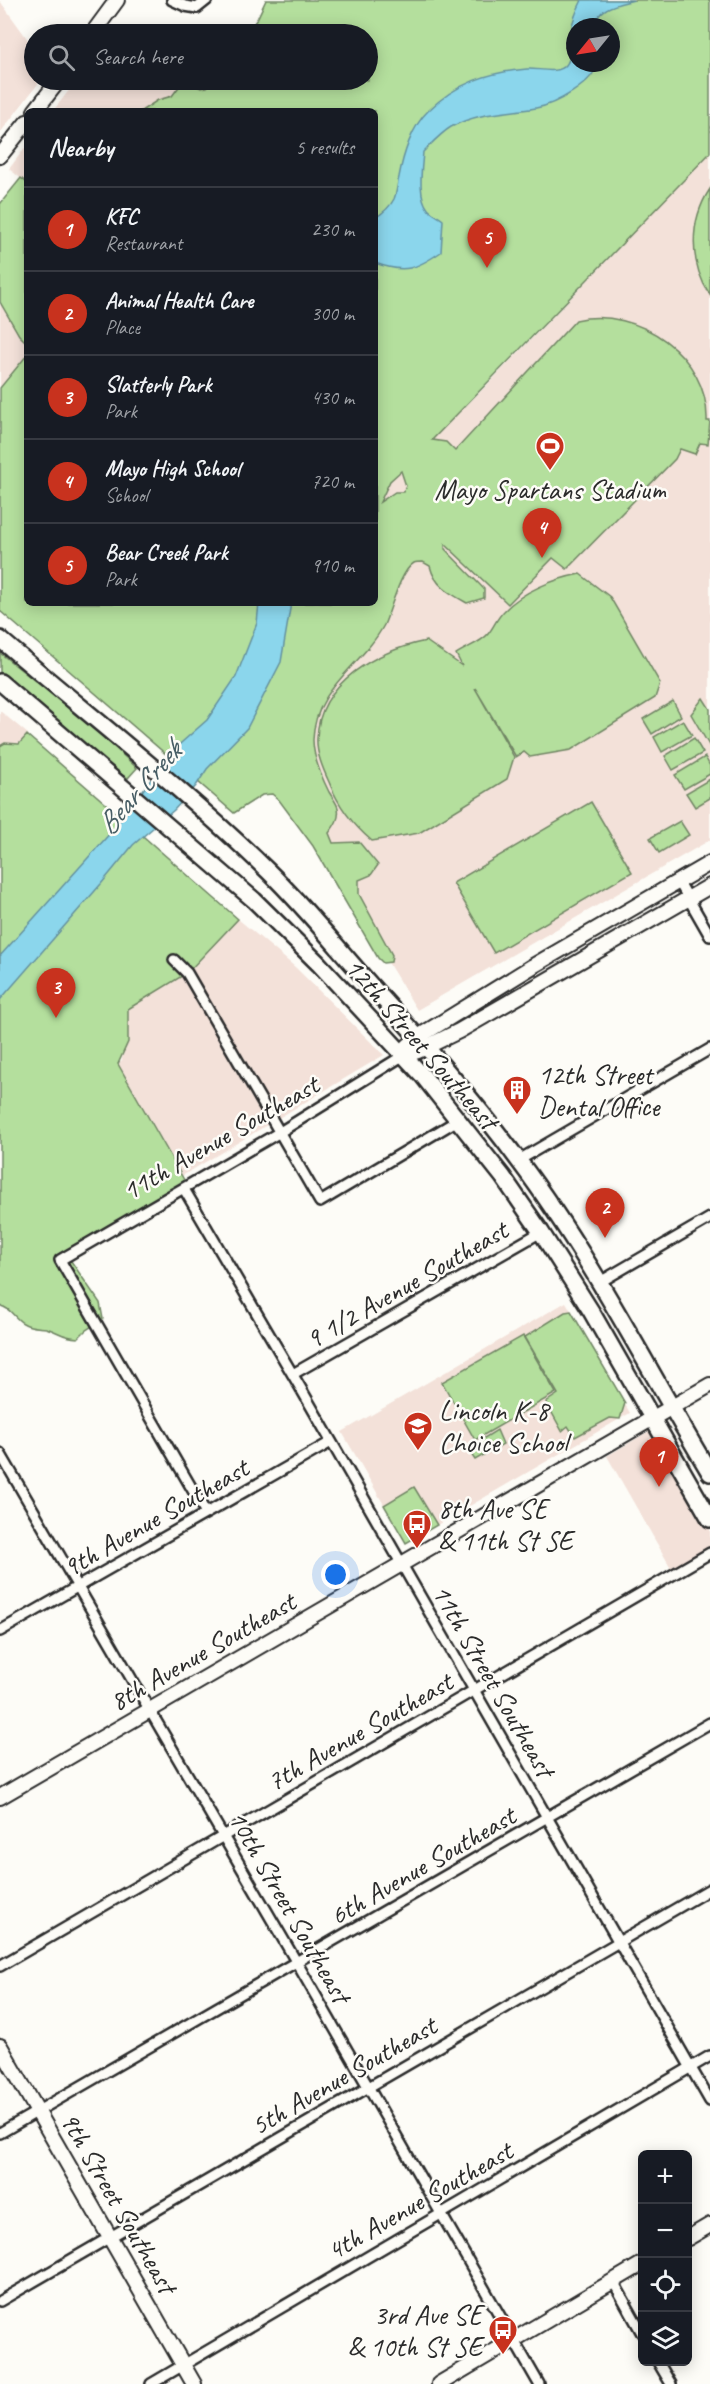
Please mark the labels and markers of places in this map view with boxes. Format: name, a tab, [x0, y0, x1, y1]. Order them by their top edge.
pin: 5	[468, 218, 506, 268]
sports icon: Mayo Spartans Stadium	[534, 430, 566, 472]
place label: Mayo Spartans Stadium	[434, 472, 667, 507]
pin: 4	[522, 508, 562, 558]
pin: 3	[36, 968, 76, 1018]
place label: 12th Street Dental Office	[538, 1057, 661, 1124]
building icon: 12th Street Dental Office	[501, 1074, 533, 1116]
pin: 2	[586, 1188, 624, 1238]
place label: Lincoln K-8 Choice School	[439, 1393, 573, 1460]
school or university icon: Lincoln K-8 Choice School	[402, 1410, 434, 1452]
pin: 1	[640, 1438, 678, 1487]
place label: 8th Ave SE & 11th St SE	[438, 1491, 576, 1558]
bus stop icon: 8th Ave SE & 11th St SE	[401, 1508, 433, 1550]
place label: 3rd Ave SE & 10th St SE	[347, 2297, 486, 2364]
bus stop icon: 3rd Ave SE & 10th St SE	[487, 2314, 519, 2356]

